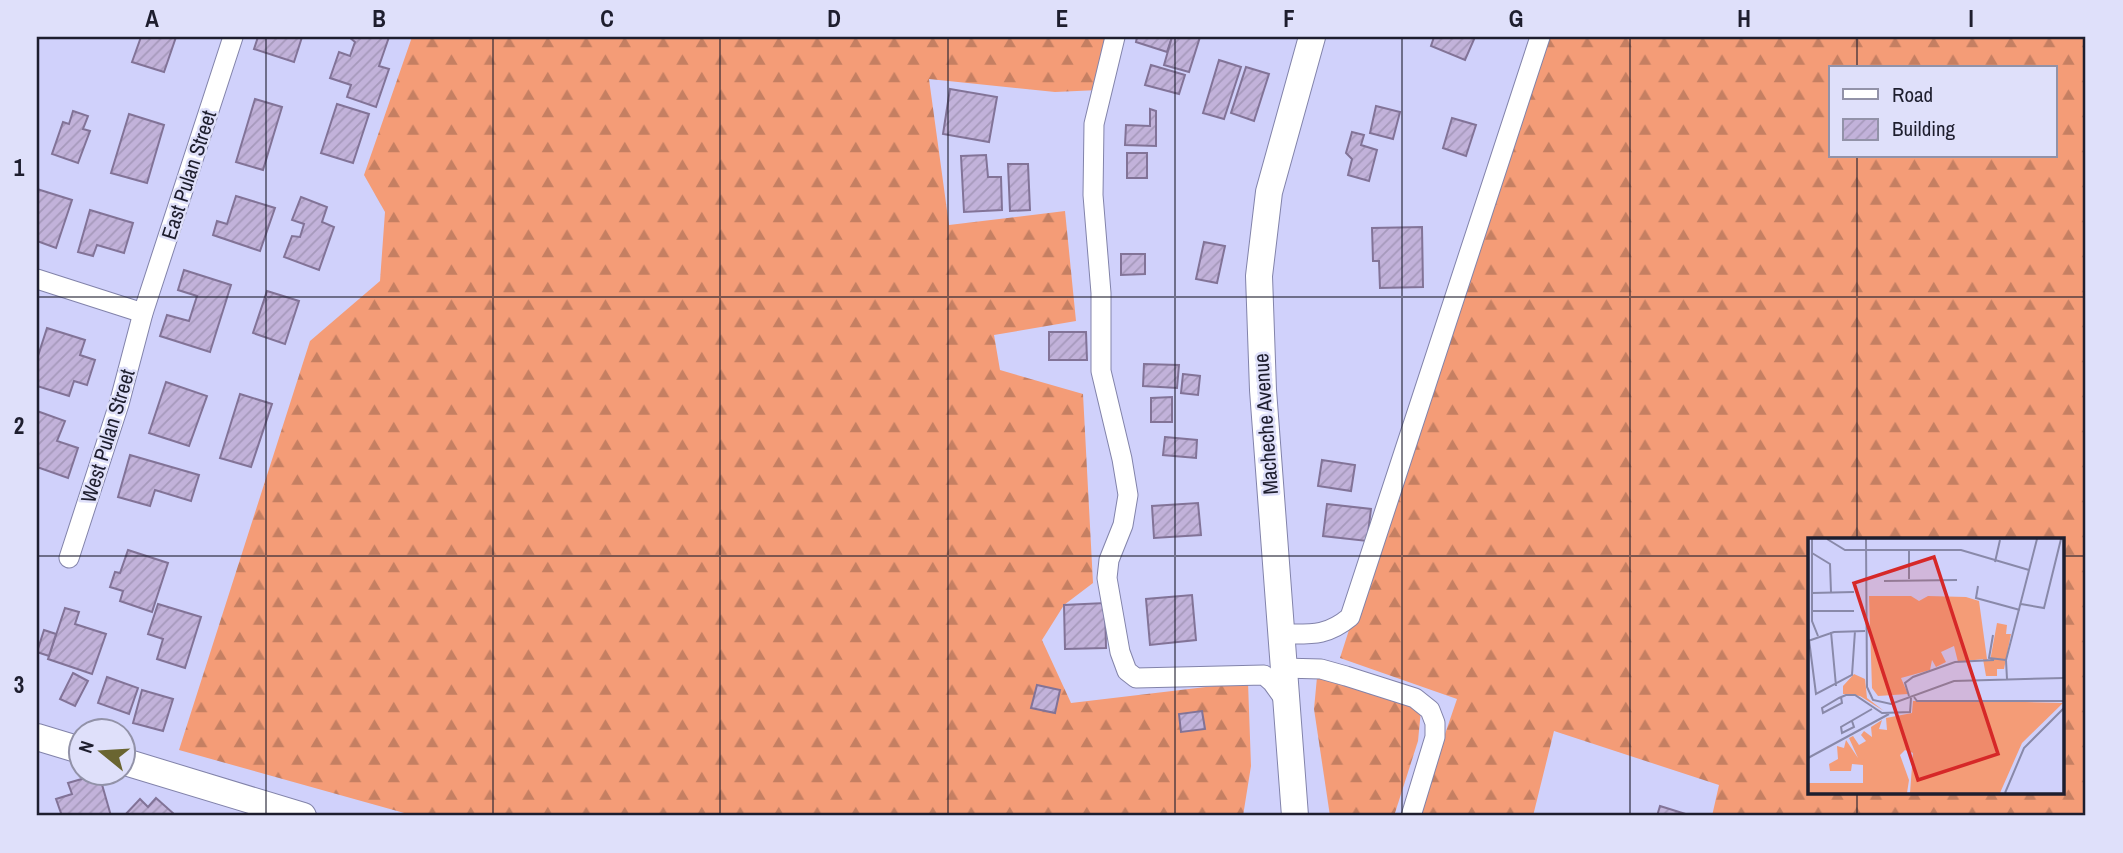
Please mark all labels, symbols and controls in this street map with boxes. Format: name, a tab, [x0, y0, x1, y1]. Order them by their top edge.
text: A	[145, 3, 159, 34]
text: B	[372, 3, 386, 34]
text: C	[600, 3, 614, 34]
text: D	[827, 3, 841, 34]
text: E	[1056, 3, 1068, 34]
text: F	[1283, 3, 1295, 34]
text: G	[1509, 3, 1523, 34]
text: H	[1737, 3, 1751, 34]
text: I	[1968, 3, 1974, 34]
legend	[1829, 66, 2056, 158]
text: Road	[1892, 80, 1933, 109]
street label: East Pulan Street	[154, 106, 223, 243]
text: Building	[1892, 114, 1956, 143]
text: 1	[14, 152, 25, 183]
street label: Macheche Avenue	[1246, 352, 1285, 496]
street label: West Pulan Street	[73, 365, 142, 506]
text: 2	[14, 410, 24, 441]
inset map	[1808, 538, 2064, 794]
text: 3	[14, 669, 24, 700]
north arrow	[66, 716, 136, 786]
text: N	[72, 737, 100, 756]

